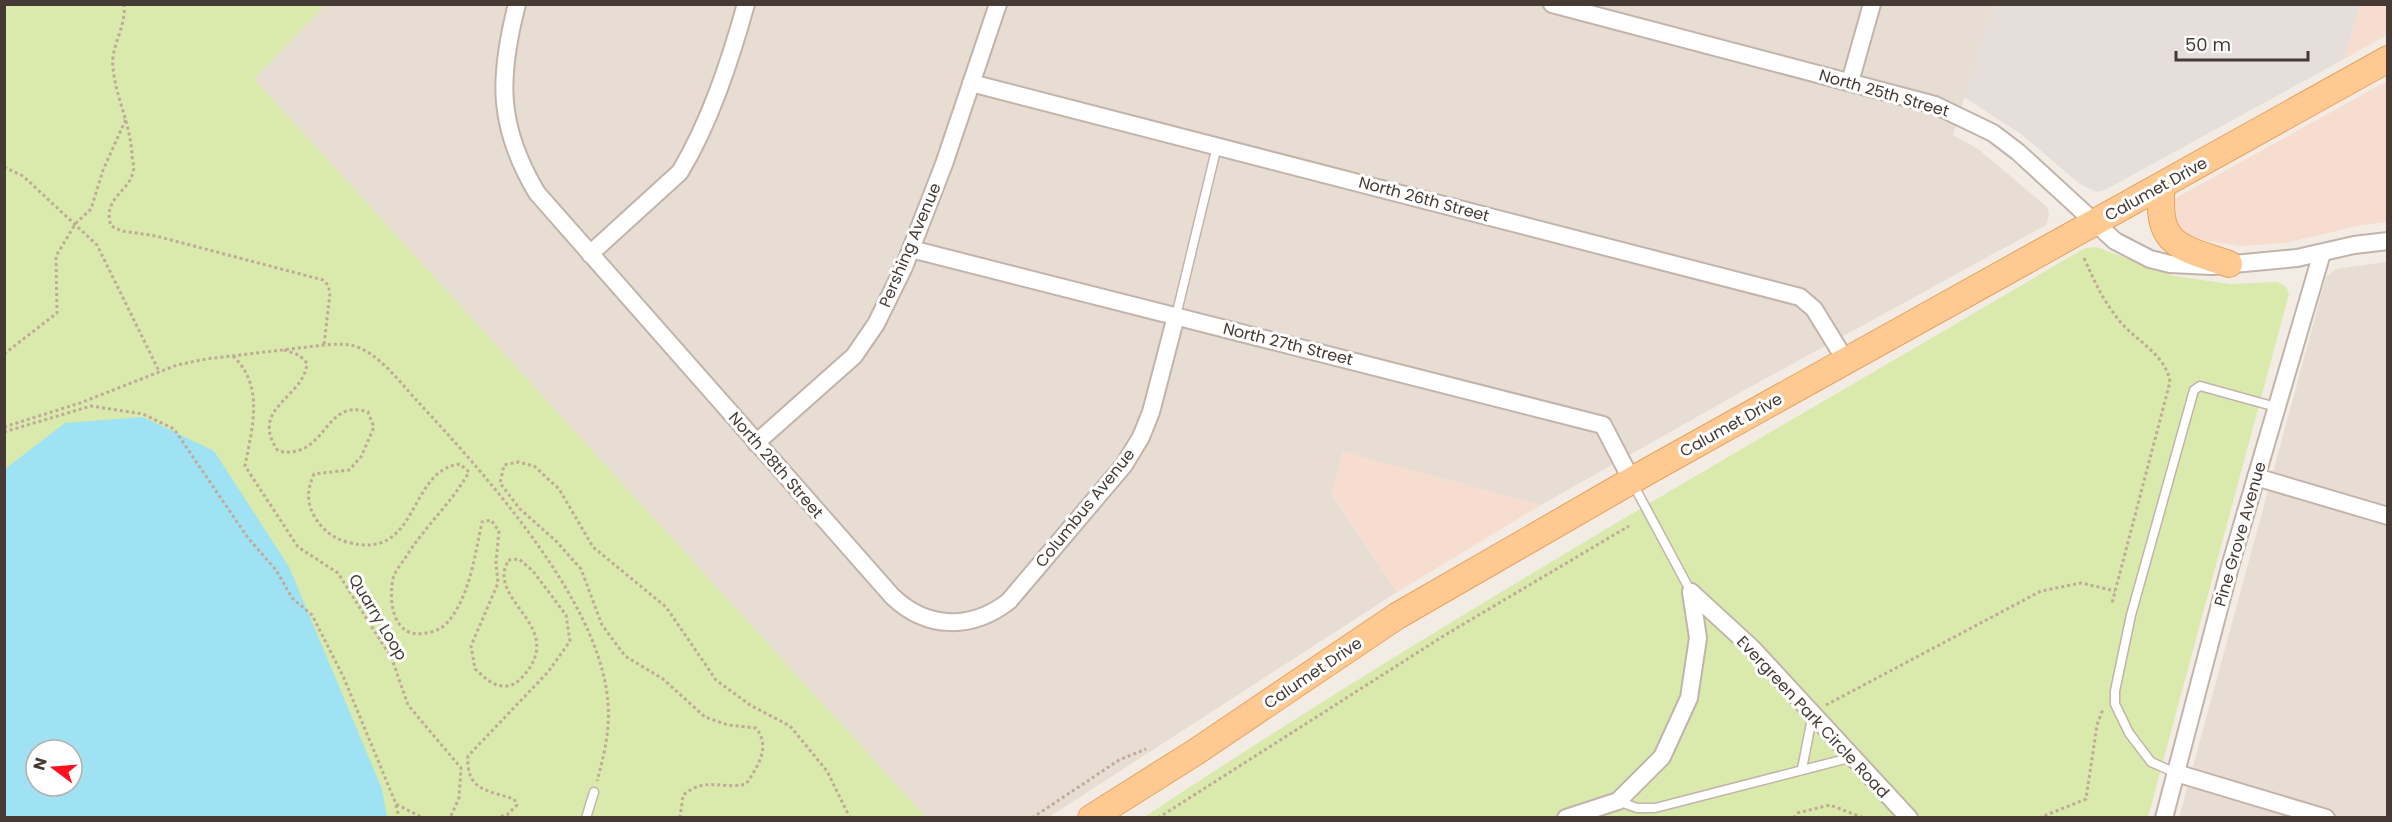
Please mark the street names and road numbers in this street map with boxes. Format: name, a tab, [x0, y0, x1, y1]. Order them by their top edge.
street label: North 25th Street	[1816, 63, 1952, 123]
street label: Calumet Drive	[2101, 151, 2211, 227]
street label: North 26th Street	[1356, 171, 1492, 228]
street label: Pershing Avenue	[873, 179, 947, 311]
street label: North 27th Street	[1221, 317, 1355, 371]
street label: Calumet Drive	[1676, 387, 1786, 463]
street label: North 28th Street	[723, 407, 829, 523]
street label: Columbus Avenue	[1030, 444, 1140, 572]
street label: Pine Grove Avenue	[2208, 459, 2272, 609]
street label: Quarry Loop	[343, 569, 413, 665]
street label: Evergreen Park Circle Road	[1731, 631, 1895, 803]
street label: Calumet Drive	[1259, 632, 1367, 714]

